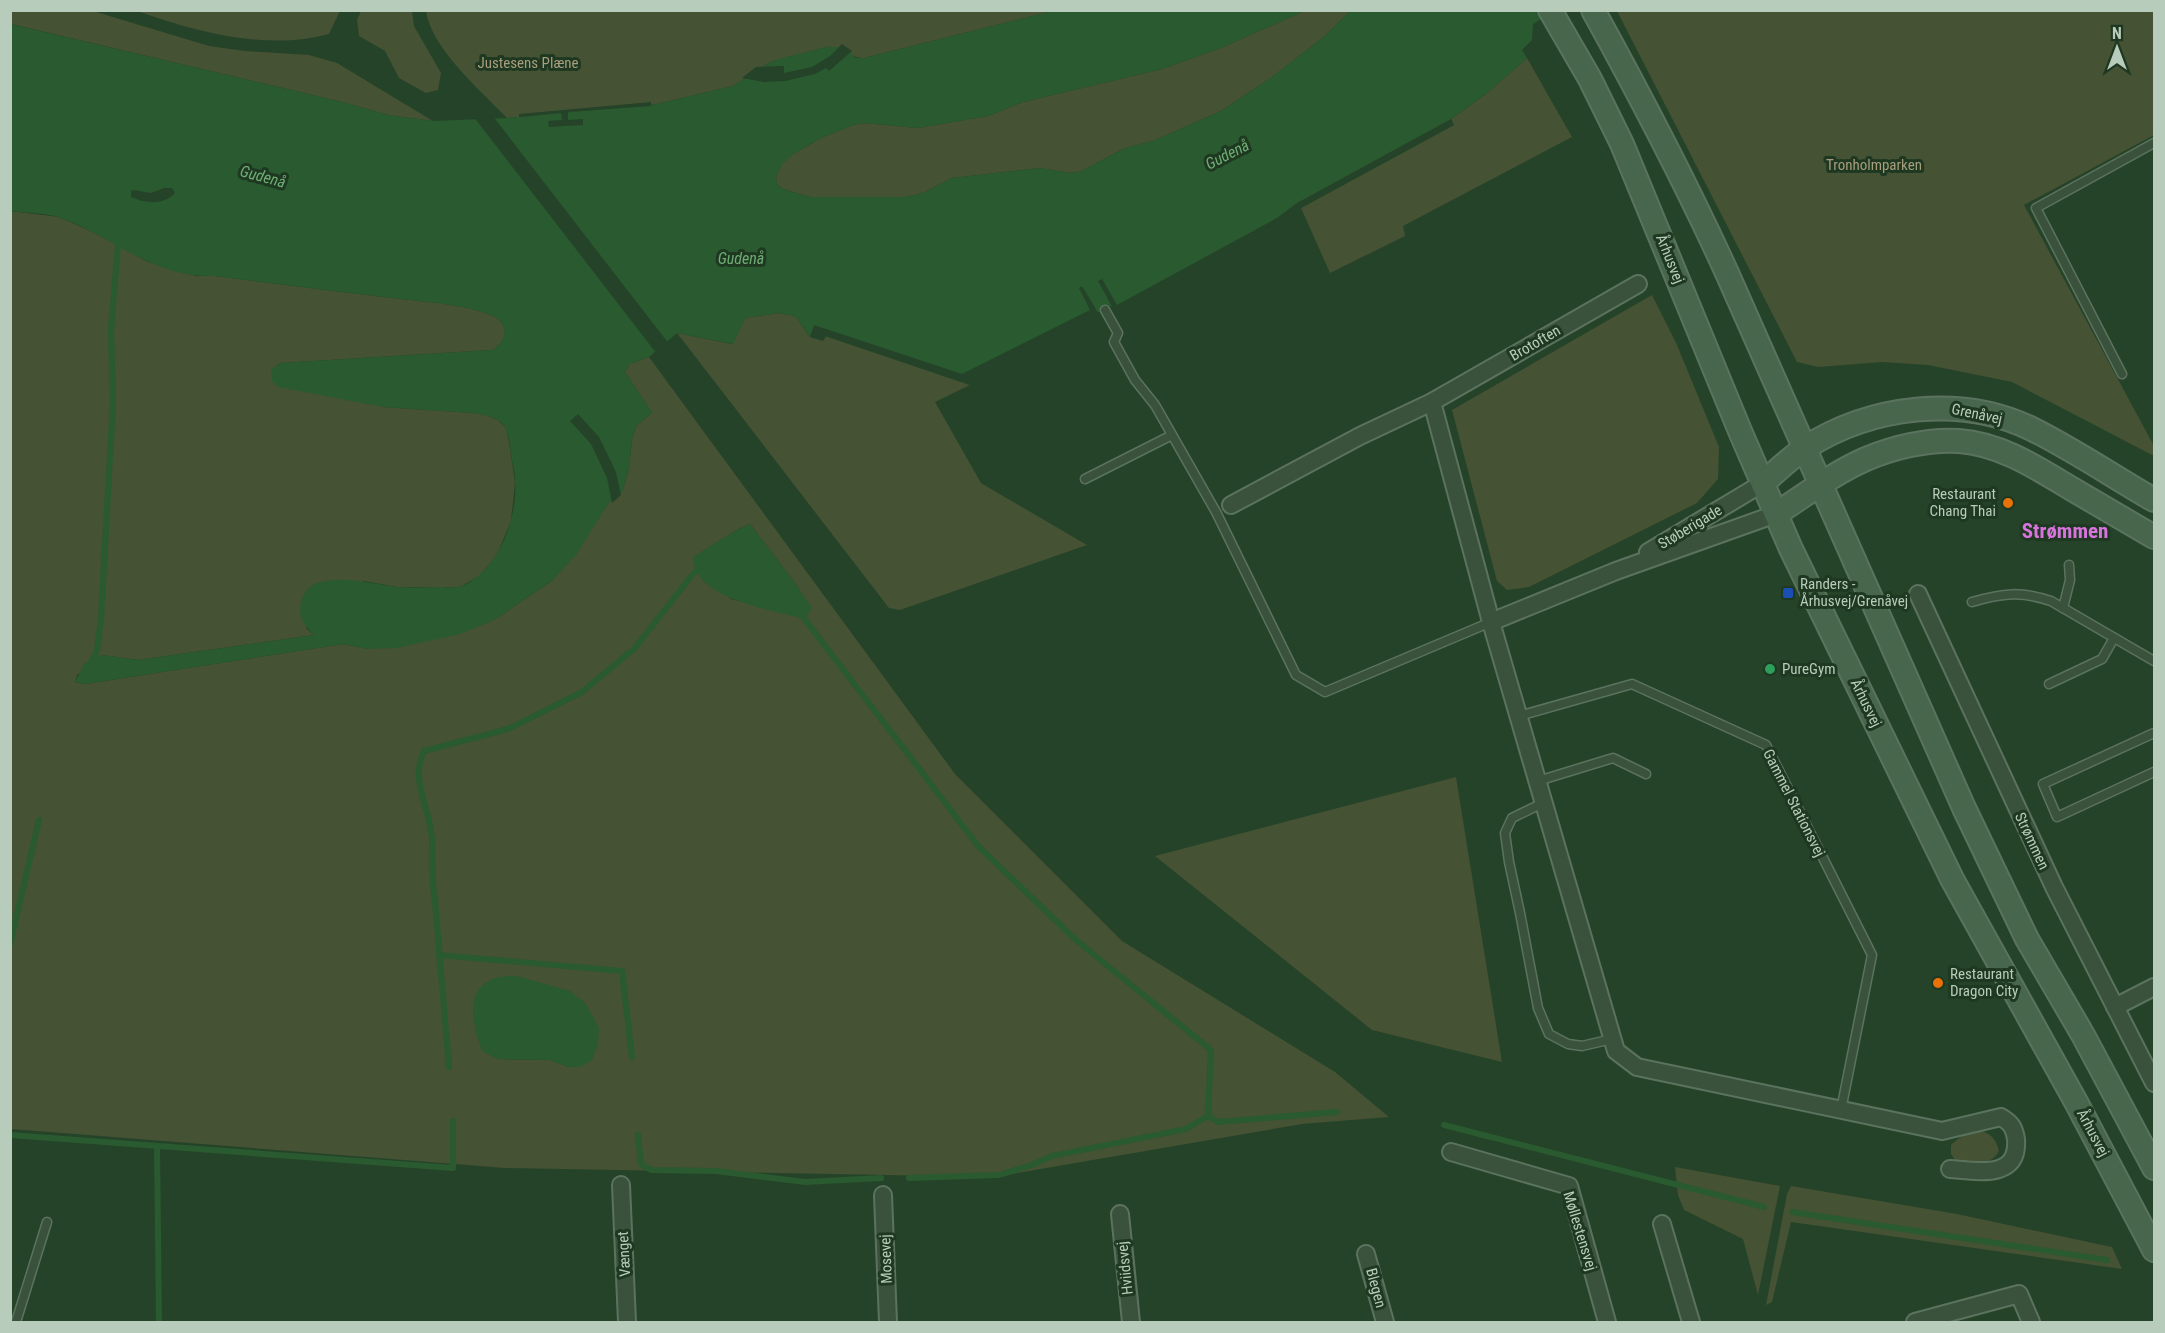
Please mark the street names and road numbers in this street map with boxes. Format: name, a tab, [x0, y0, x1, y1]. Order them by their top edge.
street label: Århusvej	[1652, 232, 1688, 286]
street label: Brotoften	[1506, 321, 1564, 365]
street label: Grenåvej	[1950, 400, 2004, 428]
street label: Støberigade	[1655, 501, 1725, 553]
street label: Århusvej	[1847, 676, 1885, 730]
street label: Gammel Stationsvej	[1759, 746, 1829, 860]
street label: Strømmen	[2011, 809, 2053, 873]
street label: Århusvej	[2073, 1106, 2113, 1160]
street label: Møllestensvej	[1559, 1189, 1601, 1273]
street label: Vænget	[614, 1231, 634, 1277]
street label: Mosevej	[876, 1234, 896, 1284]
street label: Hviidsvej	[1113, 1240, 1137, 1296]
street label: Blegen	[1362, 1266, 1390, 1310]

